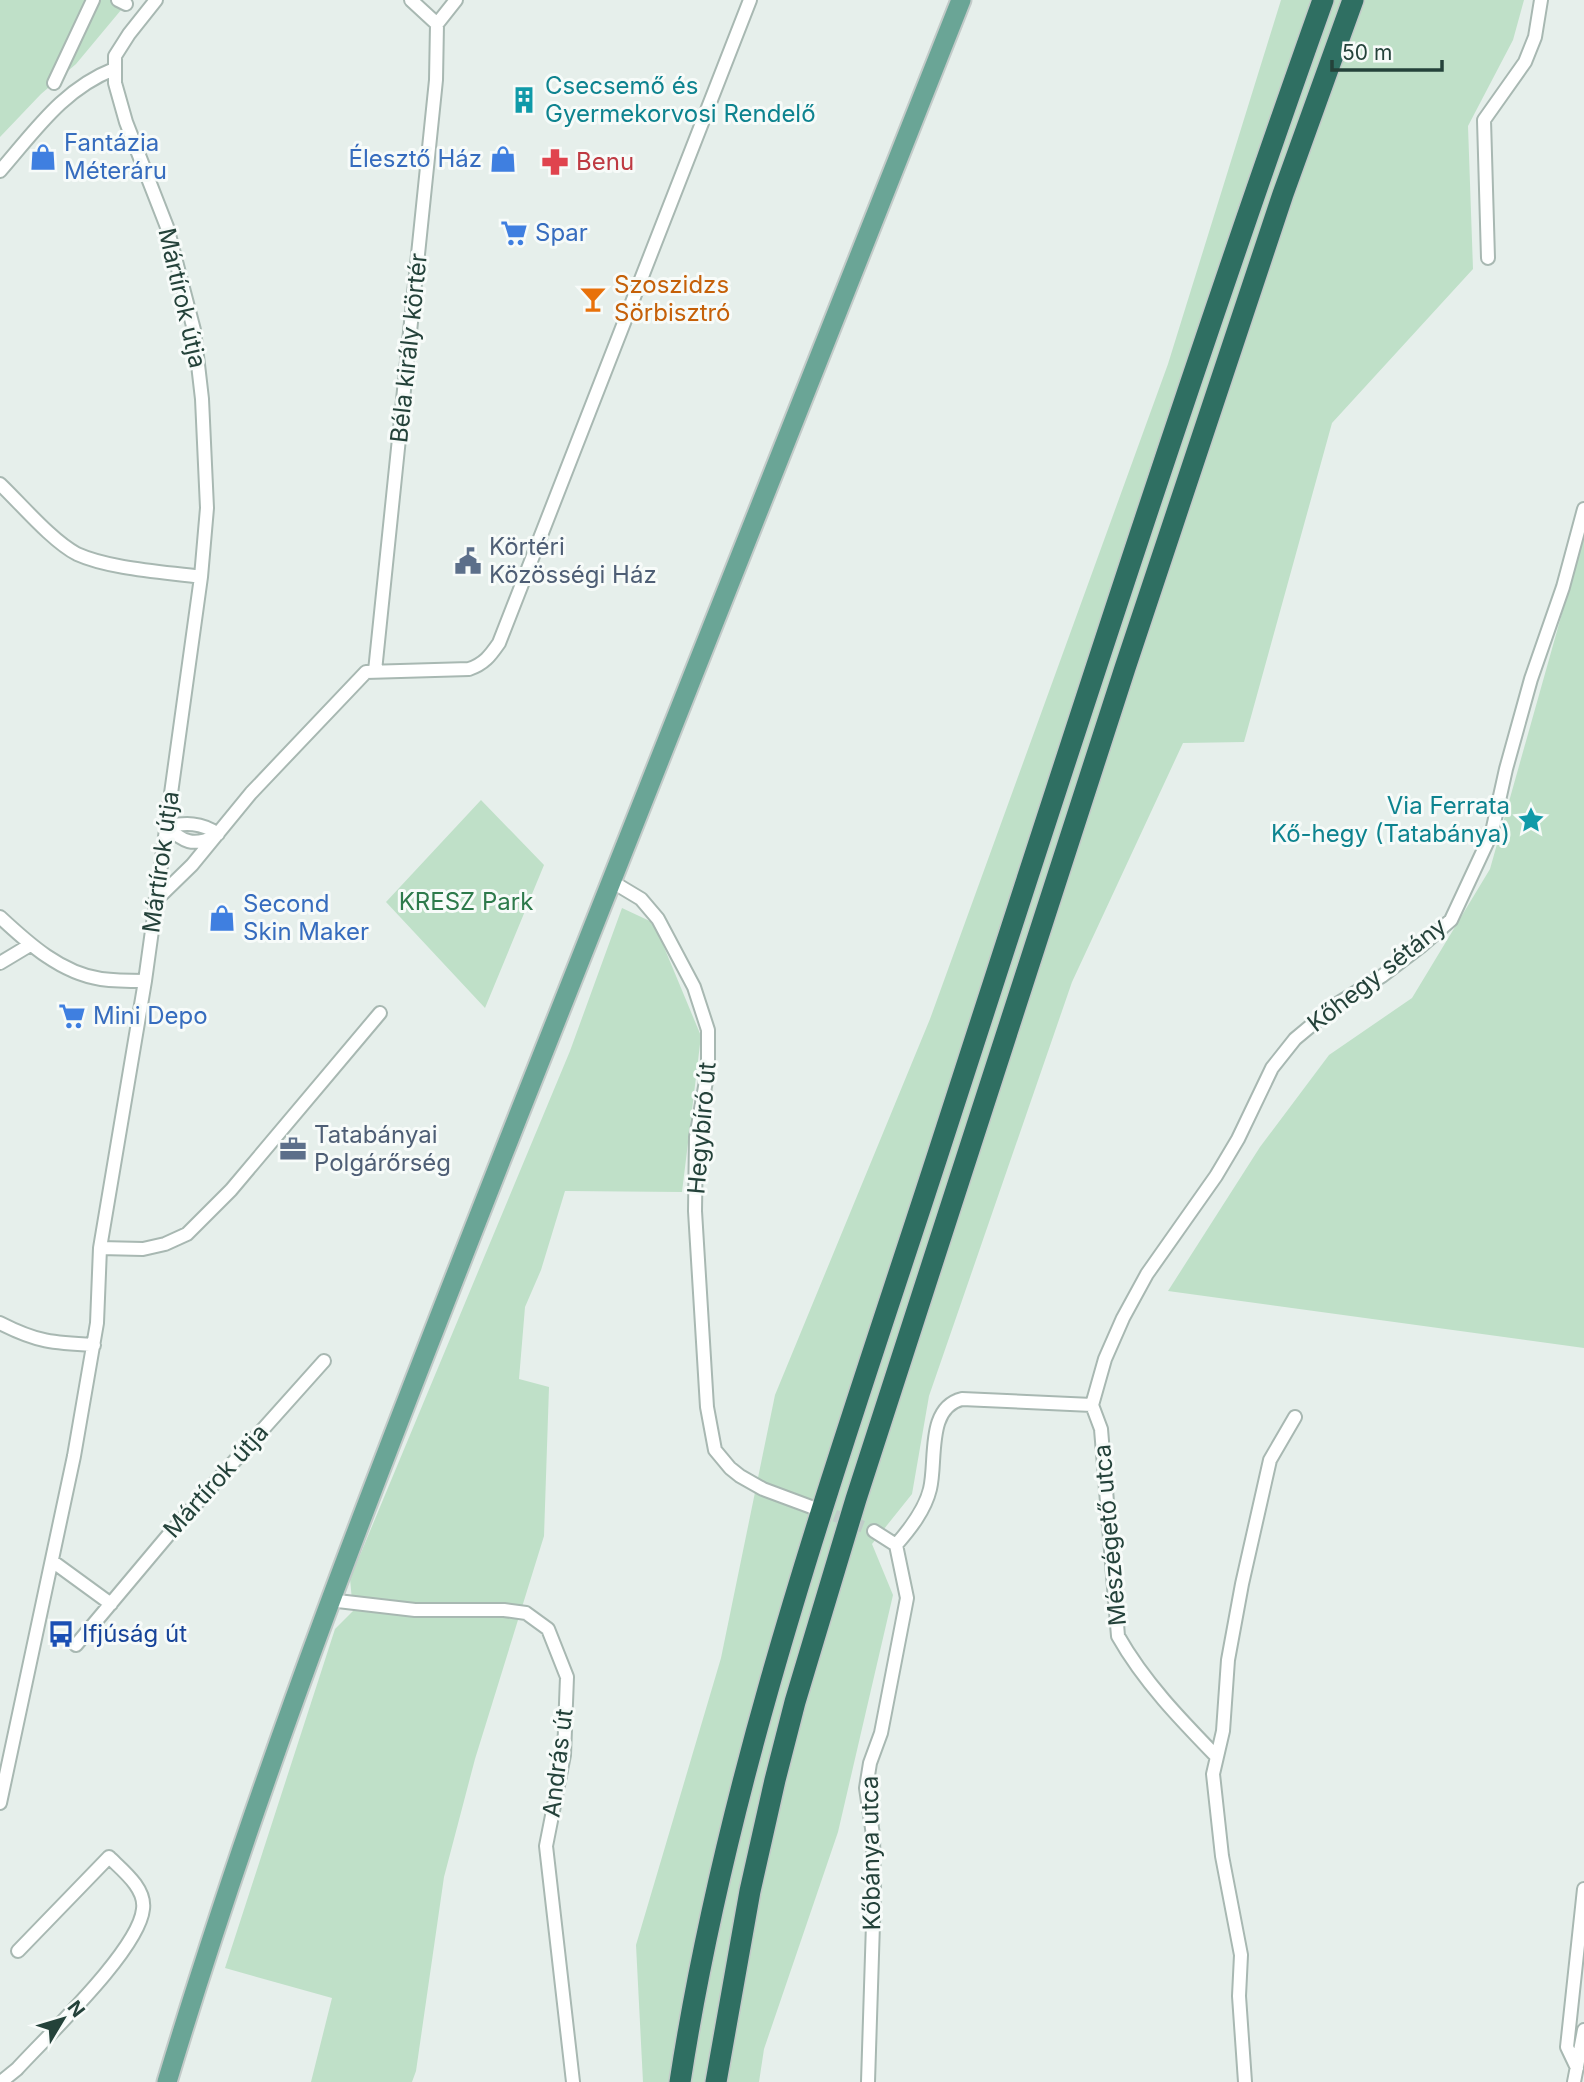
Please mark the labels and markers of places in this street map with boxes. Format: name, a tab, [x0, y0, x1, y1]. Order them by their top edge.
place label: Csecsemő és Gyermekorvosi Rendelő	[545, 71, 816, 128]
building icon: Csecsemő és Gyermekorvosi Rendelő	[509, 85, 539, 115]
place label: Fantázia Méteráru	[64, 128, 167, 185]
shop icon: Fantázia Méteráru	[28, 142, 58, 172]
place label: Élesztő Ház	[349, 143, 482, 173]
shop icon: Élesztő Ház	[488, 144, 518, 174]
pharmacy icon: Benu	[540, 147, 570, 177]
place label: Benu	[576, 147, 634, 176]
supermarket icon: Spar	[499, 218, 529, 248]
place label: Spar	[535, 218, 588, 247]
place label: Szoszidzs Sörbisztró	[614, 270, 731, 327]
bar icon: Szoszidzs Sörbisztró	[578, 284, 608, 314]
place label: Körtéri Közösségi Ház	[489, 532, 657, 589]
public building icon: Körtéri Közösségi Ház	[453, 546, 483, 576]
place label: Via Ferrata Kő-hegy (Tatabánya)	[1271, 791, 1510, 848]
place icon: Via Ferrata Kő-hegy (Tatabánya)	[1516, 805, 1546, 835]
place label: Second Skin Maker	[243, 889, 369, 946]
shop icon: Second Skin Maker	[207, 903, 237, 933]
supermarket icon: Mini Depo	[57, 1001, 87, 1031]
place label: Mini Depo	[93, 1001, 208, 1030]
place label: Tatabányai Polgárőrség	[314, 1120, 451, 1177]
office icon: Tatabányai Polgárőrség	[278, 1134, 308, 1164]
bus stop icon: Ifjúság út	[46, 1619, 76, 1649]
place label: Ifjúság út	[82, 1619, 187, 1648]

